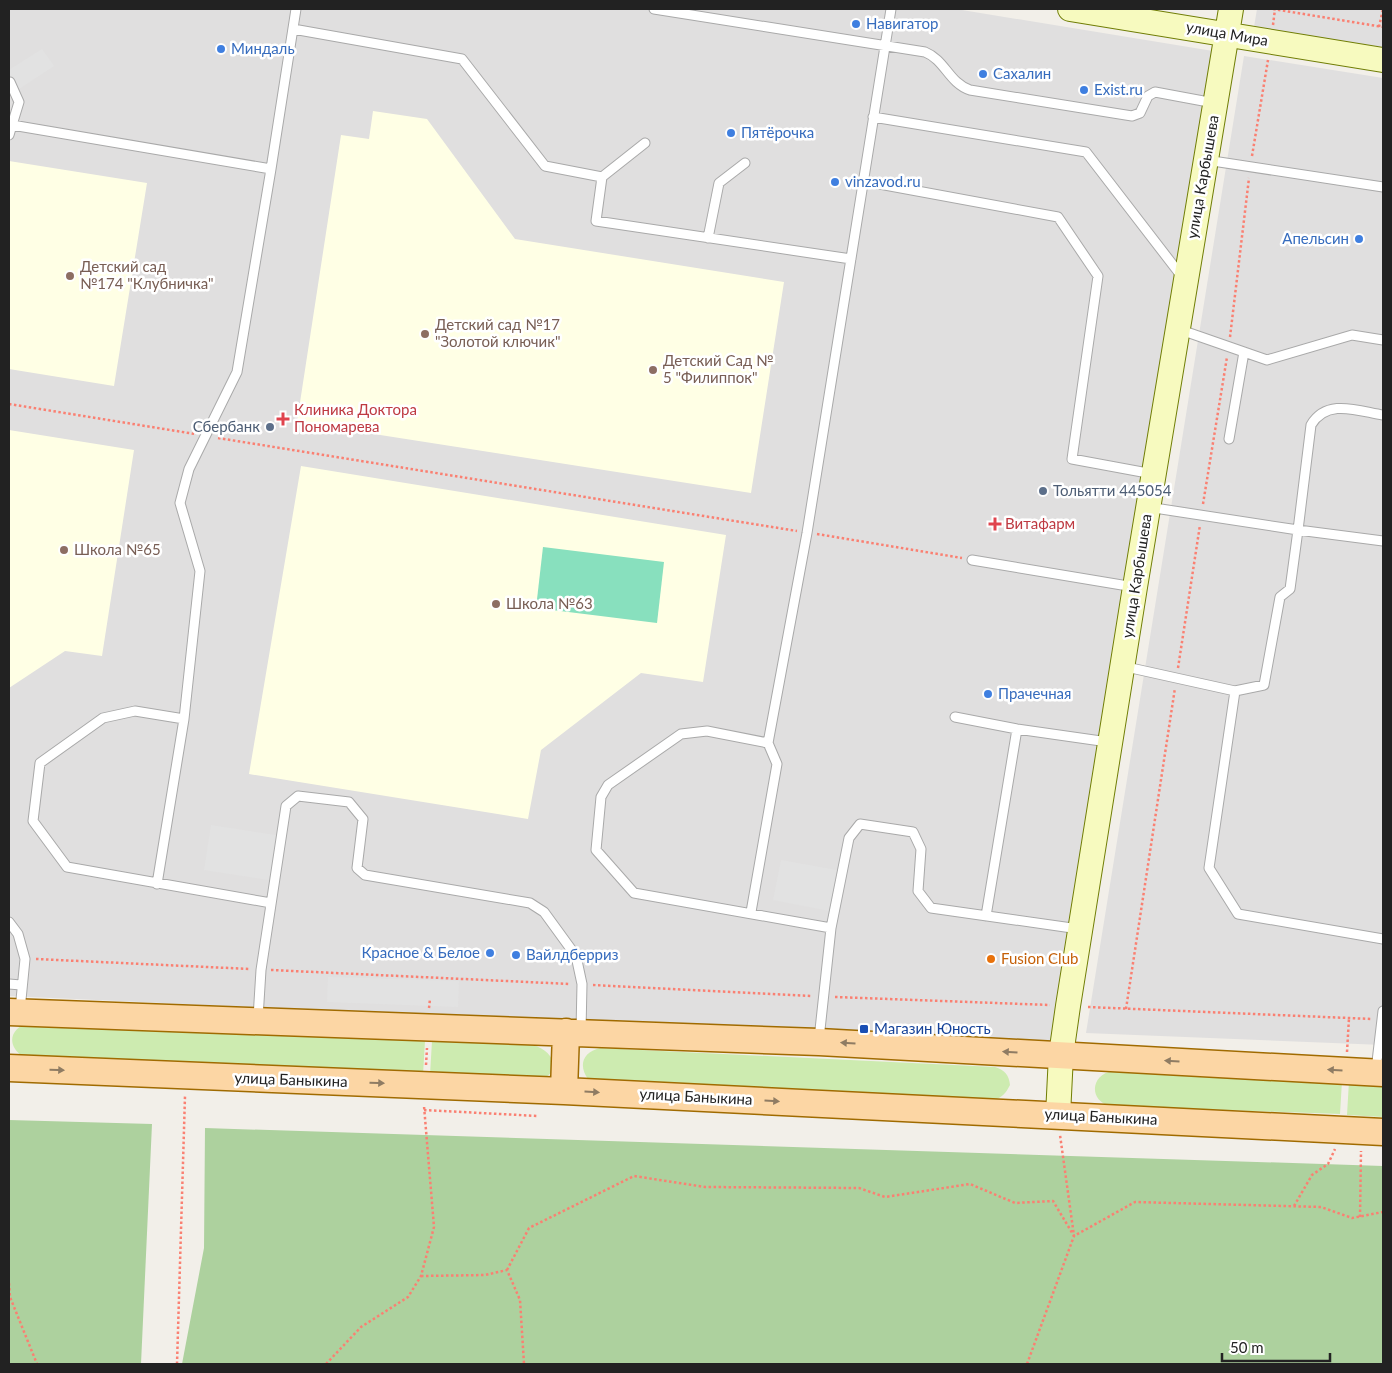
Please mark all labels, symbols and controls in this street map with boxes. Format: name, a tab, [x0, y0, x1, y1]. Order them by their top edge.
place label: Навигатор	[866, 14, 938, 32]
street label: улица Мира	[1185, 17, 1270, 49]
marker: Навигатор	[850, 18, 862, 30]
place label: Миндаль	[231, 39, 295, 57]
marker: Миндаль	[215, 43, 227, 55]
place label: Сахалин	[993, 64, 1051, 82]
marker: Сахалин	[977, 68, 989, 80]
place label: Exist.ru	[1094, 80, 1143, 98]
marker: Exist.ru	[1078, 84, 1090, 96]
street label: улица Карбышева	[1182, 114, 1222, 240]
place label: Пятёрочка	[741, 123, 814, 141]
marker: Пятёрочка	[725, 127, 737, 139]
place label: vinzavod.ru	[845, 172, 921, 190]
marker: vinzavod.ru	[829, 176, 841, 188]
place label: Апельсин	[1282, 229, 1349, 247]
marker: Апельсин	[1353, 233, 1365, 245]
place label: Детский сад №174 "Клубничка"	[80, 257, 214, 292]
marker: Детский сад №174 "Клубничка"	[64, 270, 76, 282]
place label: Детский сад №17 "Золотой ключик"	[435, 315, 561, 350]
marker: Детский сад №17 "Золотой ключик"	[419, 328, 431, 340]
place label: Детский Сад № 5 "Филиппок"	[663, 351, 773, 386]
marker: Детский Сад № 5 "Филиппок"	[647, 364, 659, 376]
place label: Клиника Доктора Пономарева	[294, 400, 417, 435]
marker: Клиника Доктора Пономарева	[276, 412, 290, 426]
place label: Сбербанк	[193, 417, 260, 435]
marker: Сбербанк	[264, 421, 276, 433]
place label: Тольятти 445054	[1053, 481, 1172, 499]
marker: Тольятти 445054	[1037, 485, 1049, 497]
street label: улица Карбышева	[1117, 513, 1155, 639]
place label: Витафарм	[1005, 514, 1075, 532]
marker: Витафарм	[989, 518, 1001, 530]
place label: Школа №65	[74, 540, 161, 558]
marker: Школа №65	[58, 544, 70, 556]
place label: Школа №63	[506, 594, 593, 612]
marker: Школа №63	[490, 598, 502, 610]
place label: Прачечная	[998, 684, 1071, 702]
marker: Прачечная	[982, 688, 994, 700]
place label: Красное & Белое	[361, 943, 480, 961]
place label: Вайлдберриз	[526, 945, 619, 963]
marker: Красное & Белое	[484, 947, 496, 959]
marker: Вайлдберриз	[510, 949, 522, 961]
place label: Fusion Club	[1001, 949, 1078, 967]
marker: Fusion Club	[985, 953, 997, 965]
place label: Магазин Юность	[874, 1019, 991, 1037]
marker: Магазин Юность	[858, 1023, 870, 1035]
one-way arrow	[840, 1039, 856, 1047]
one-way arrow	[1002, 1048, 1018, 1056]
one-way arrow	[1164, 1057, 1180, 1065]
one-way arrow	[1326, 1066, 1342, 1074]
one-way arrow	[50, 1067, 66, 1075]
street label: улица Баныкина	[234, 1068, 348, 1090]
one-way arrow	[369, 1080, 385, 1088]
street label: улица Баныкина	[639, 1084, 753, 1108]
one-way arrow	[584, 1089, 600, 1097]
one-way arrow	[764, 1098, 780, 1106]
street label: улица Баныкина	[1044, 1104, 1158, 1128]
scale bar	[1222, 1330, 1330, 1362]
text: 50 m	[1230, 1338, 1264, 1356]

